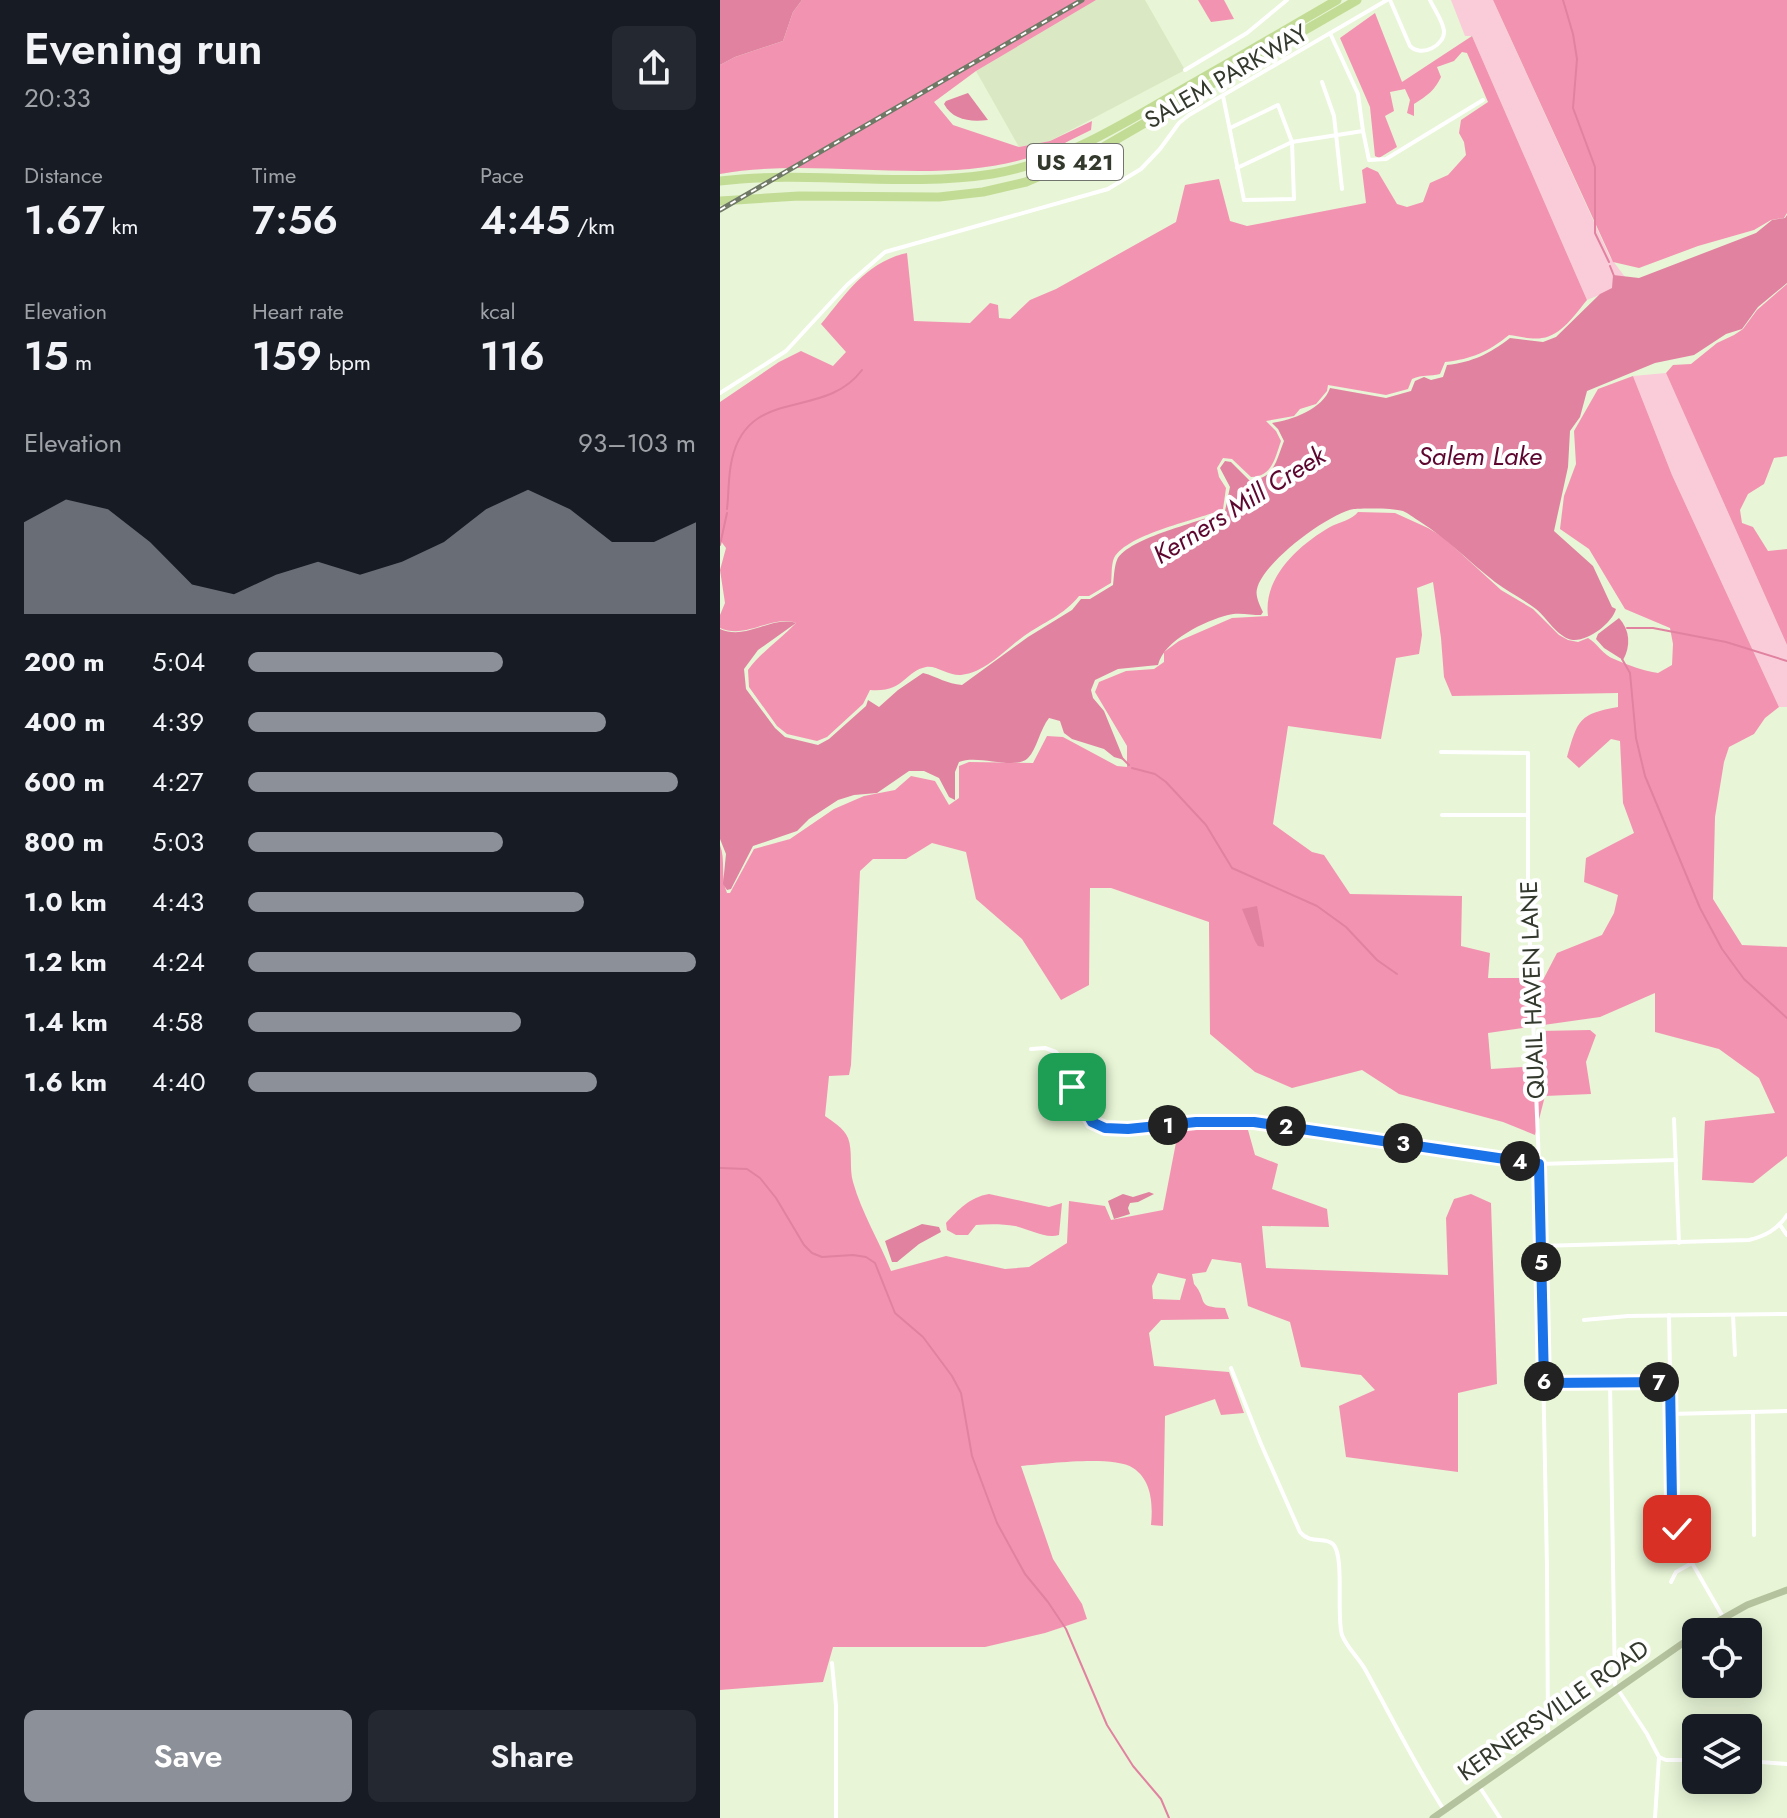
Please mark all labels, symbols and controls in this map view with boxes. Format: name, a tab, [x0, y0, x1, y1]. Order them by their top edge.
street label: SALEM PARKWAY	[1138, 15, 1315, 137]
text: Evening run	[24, 17, 263, 81]
button: share	[612, 26, 696, 110]
text: 20:33	[24, 79, 91, 117]
road number: US 421	[1027, 144, 1123, 180]
text: Distance	[24, 159, 103, 191]
text: Time	[252, 159, 296, 191]
text: Pace	[480, 159, 524, 191]
text: 1.67	[24, 191, 105, 249]
text: 7:56	[252, 191, 338, 249]
text: 4:45	[480, 191, 570, 249]
text: km	[105, 210, 138, 242]
text: /km	[570, 210, 615, 242]
text: Elevation	[24, 295, 107, 327]
text: Heart rate	[252, 295, 344, 327]
text: kcal	[480, 295, 516, 327]
text: 15	[24, 327, 68, 385]
text: 159	[252, 327, 322, 385]
text: 116	[480, 327, 545, 385]
text: m	[68, 346, 92, 378]
text: bpm	[322, 346, 371, 378]
text: Elevation	[24, 424, 122, 462]
text: 93–103 m	[578, 424, 696, 462]
water label: Kerners Mill Creek	[1145, 436, 1334, 573]
water label: Salem Lake	[1418, 437, 1542, 475]
text: 200 m	[24, 643, 105, 681]
text: 5:04	[152, 643, 205, 681]
text: 400 m	[24, 703, 106, 741]
text: 4:39	[152, 703, 204, 741]
text: 600 m	[24, 763, 105, 801]
text: 4:27	[152, 763, 203, 801]
text: 800 m	[24, 823, 104, 861]
text: 5:03	[152, 823, 204, 861]
street label: QUAIL HAVEN LANE	[1511, 880, 1553, 1100]
text: 1.0 km	[24, 883, 107, 921]
text: 4:43	[152, 883, 204, 921]
text: 1.2 km	[24, 943, 107, 981]
text: 4:24	[152, 943, 205, 981]
text: 1.4 km	[24, 1003, 108, 1041]
text: 4:58	[152, 1003, 204, 1041]
pin	[1038, 1053, 1106, 1121]
text: 1.6 km	[24, 1063, 107, 1101]
text: 4:40	[152, 1063, 206, 1101]
icon: arrive	[1050, 1065, 1094, 1109]
pin: 1	[1148, 1105, 1188, 1145]
pin: 2	[1266, 1106, 1306, 1146]
text: 1	[1162, 1109, 1174, 1141]
text: 2	[1279, 1110, 1293, 1142]
pin: 3	[1383, 1123, 1423, 1163]
text: 3	[1396, 1127, 1410, 1159]
pin: 4	[1500, 1141, 1540, 1181]
text: 4	[1512, 1145, 1528, 1177]
pin: 5	[1521, 1242, 1561, 1282]
text: 5	[1534, 1246, 1548, 1278]
pin: 6	[1524, 1361, 1564, 1401]
pin: 7	[1639, 1362, 1679, 1402]
text: 6	[1537, 1365, 1551, 1397]
text: 7	[1652, 1366, 1666, 1398]
pin	[1643, 1495, 1711, 1563]
icon: check	[1655, 1507, 1699, 1551]
map controls	[1682, 1618, 1762, 1794]
button: locate	[1682, 1618, 1762, 1698]
street label: KERNERSVILLE ROAD	[1450, 1631, 1656, 1789]
button: Save	[24, 1710, 352, 1802]
button: Share	[368, 1710, 696, 1802]
button: layers	[1682, 1714, 1762, 1794]

